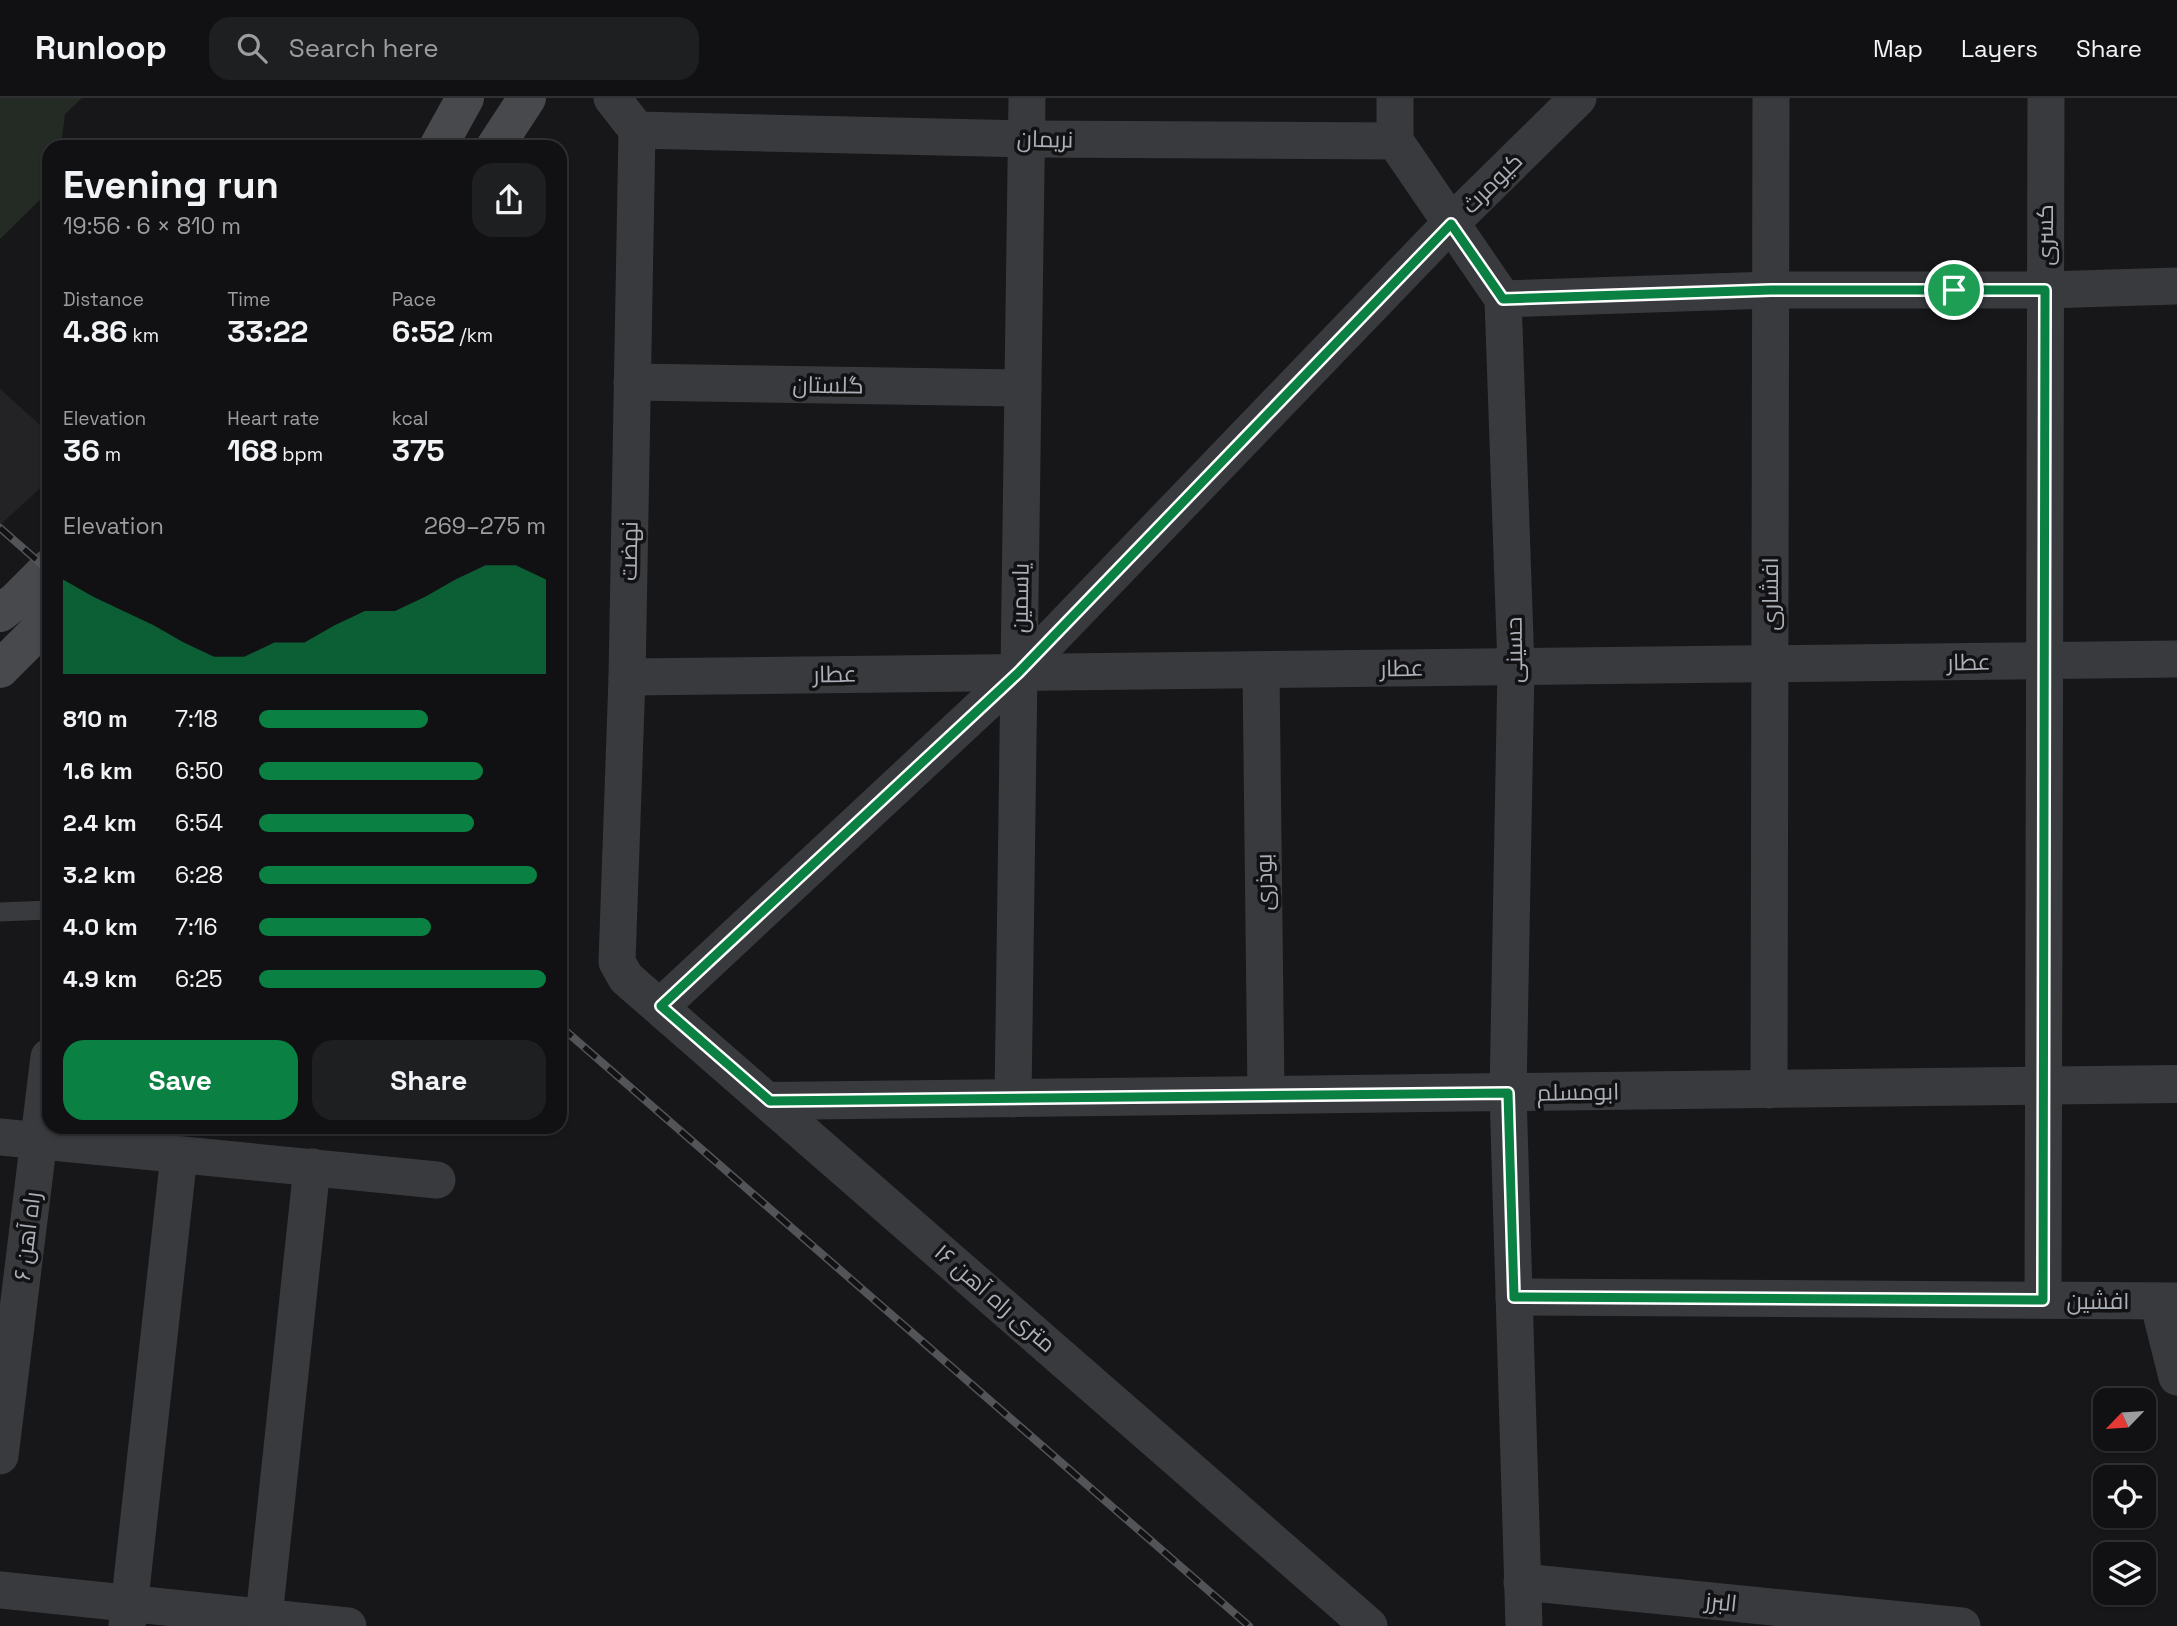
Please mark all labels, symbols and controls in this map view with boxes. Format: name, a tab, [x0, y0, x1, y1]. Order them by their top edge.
search box	[209, 17, 699, 80]
text: Runloop	[35, 27, 167, 69]
icon: search	[233, 29, 271, 67]
text: Search here	[289, 31, 439, 65]
text: Map	[1873, 33, 1923, 64]
text: Layers	[1961, 33, 2038, 64]
text: Share	[2076, 33, 2142, 64]
street label: نریمان	[1016, 124, 1074, 154]
street label: کیومرث	[1455, 146, 1529, 220]
text: Evening run	[63, 161, 279, 209]
button: share	[472, 163, 546, 237]
street label: کسری	[2030, 204, 2060, 266]
text: 19:56 · 6 × 810 m	[63, 211, 241, 241]
pin	[1924, 260, 1984, 320]
icon: arrive	[1935, 271, 1973, 309]
text: Distance	[63, 287, 144, 312]
text: Time	[227, 287, 271, 312]
text: Pace	[392, 287, 436, 312]
text: 4.86	[63, 312, 128, 351]
text: 33:22	[227, 312, 308, 351]
text: 6:52	[392, 312, 455, 351]
text: km	[128, 323, 159, 348]
text: /km	[455, 323, 493, 348]
street label: گلستان	[792, 369, 864, 401]
text: Elevation	[63, 406, 146, 431]
text: Heart rate	[227, 406, 320, 431]
text: kcal	[392, 406, 428, 431]
text: 36	[63, 431, 100, 470]
text: 168	[227, 431, 277, 470]
text: 375	[392, 431, 445, 470]
text: m	[100, 442, 121, 467]
text: bpm	[277, 442, 323, 467]
text: Elevation	[63, 511, 164, 541]
text: 269–275 m	[424, 511, 546, 541]
street label: نهضت	[613, 521, 645, 581]
street label: افشاری	[1755, 557, 1785, 631]
street label: یاسمین	[1004, 563, 1036, 633]
street label: حسینی	[1498, 617, 1530, 683]
street label: عطار	[1945, 647, 1991, 677]
street label: عطار	[1378, 653, 1424, 683]
street label: عطار	[811, 659, 857, 689]
text: 810 m	[63, 704, 128, 734]
text: 7:18	[175, 704, 218, 734]
text: 1.6 km	[63, 756, 133, 786]
text: 6:50	[175, 756, 223, 786]
text: 2.4 km	[63, 808, 137, 838]
text: 6:54	[175, 808, 223, 838]
street label: بوذری	[1249, 853, 1279, 911]
text: 3.2 km	[63, 860, 136, 890]
text: 6:28	[175, 860, 223, 890]
text: 4.0 km	[63, 912, 138, 942]
text: 7:16	[175, 912, 217, 942]
text: 4.9 km	[63, 964, 137, 994]
text: 6:25	[175, 964, 223, 994]
button: Save	[63, 1040, 298, 1120]
button: Share	[312, 1040, 546, 1120]
street label: ابومسلم	[1537, 1076, 1619, 1109]
street label: راه آهن ۶	[7, 1190, 47, 1282]
street label: ۱۶ متری راه آهن	[928, 1237, 1062, 1359]
street label: افشین	[2067, 1286, 2129, 1316]
north arrow	[2093, 1388, 2156, 1451]
map controls	[2093, 1388, 2156, 1605]
button: locate	[2093, 1465, 2156, 1528]
button: layers	[2093, 1542, 2156, 1605]
street label: البرز	[1701, 1585, 1739, 1619]

